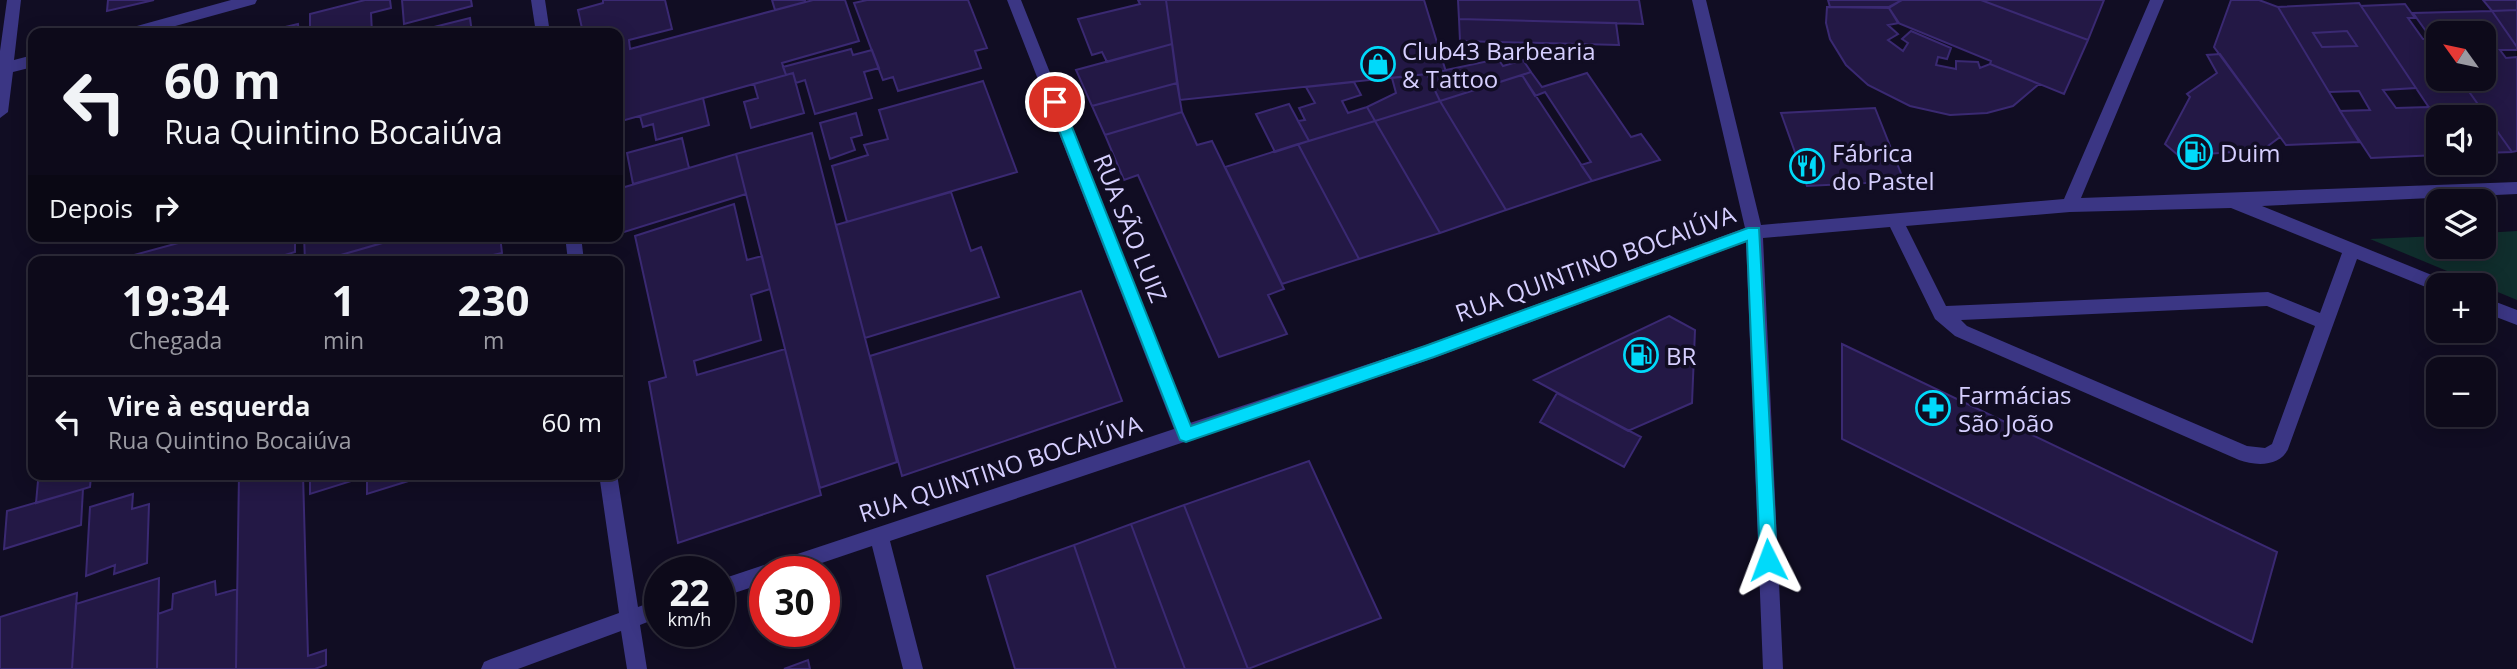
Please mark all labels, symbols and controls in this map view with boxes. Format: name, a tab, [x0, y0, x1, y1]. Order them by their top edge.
north arrow	[2426, 21, 2496, 91]
map controls	[2426, 21, 2496, 427]
place label: Club43 Barbearia & Tattoo	[1402, 34, 1596, 95]
shop icon: Club43 Barbearia & Tattoo	[1359, 45, 1397, 83]
text: 60 m	[164, 47, 281, 113]
icon: left	[49, 56, 140, 147]
pin	[1025, 72, 1085, 132]
icon: arrive	[1036, 83, 1074, 121]
button: sound	[2426, 105, 2496, 175]
text: Rua Quintino Bocaiúva	[164, 110, 503, 153]
fuel station icon: Duim	[2176, 133, 2214, 171]
place label: Fábrica do Pastel	[1832, 136, 1935, 197]
place label: Duim	[2220, 136, 2280, 169]
restaurant icon: Fábrica do Pastel	[1788, 147, 1826, 185]
street label: RUA SÃO LUIZ	[1086, 149, 1176, 307]
icon: right	[147, 189, 185, 227]
button: layers	[2426, 189, 2496, 259]
text: Depois	[49, 190, 133, 226]
street label: RUA QUINTINO BOCAIÚVA	[1450, 197, 1740, 329]
text: 19:34	[121, 271, 229, 328]
text: 1	[331, 271, 356, 328]
text: 230	[458, 271, 530, 328]
button: +	[2426, 273, 2496, 343]
text: Chegada	[129, 324, 222, 356]
text: min	[323, 324, 364, 356]
text: m	[483, 324, 504, 356]
fuel station icon: BR	[1622, 336, 1660, 374]
place label: BR	[1666, 339, 1697, 372]
button: −	[2426, 357, 2496, 427]
place label: Farmácias São João	[1958, 378, 2071, 439]
text: Vire à esquerda	[108, 388, 310, 424]
pharmacy icon: Farmácias São João	[1914, 389, 1952, 427]
icon: left	[49, 403, 87, 441]
text: 60 m	[541, 404, 602, 440]
street label: RUA QUINTINO BOCAIÚVA	[854, 406, 1146, 529]
text: Rua Quintino Bocaiúva	[108, 424, 352, 456]
position arrow	[1731, 523, 1805, 597]
speed limit sign: 30	[749, 556, 840, 647]
text: 22	[669, 569, 710, 616]
text: km/h	[668, 607, 711, 631]

